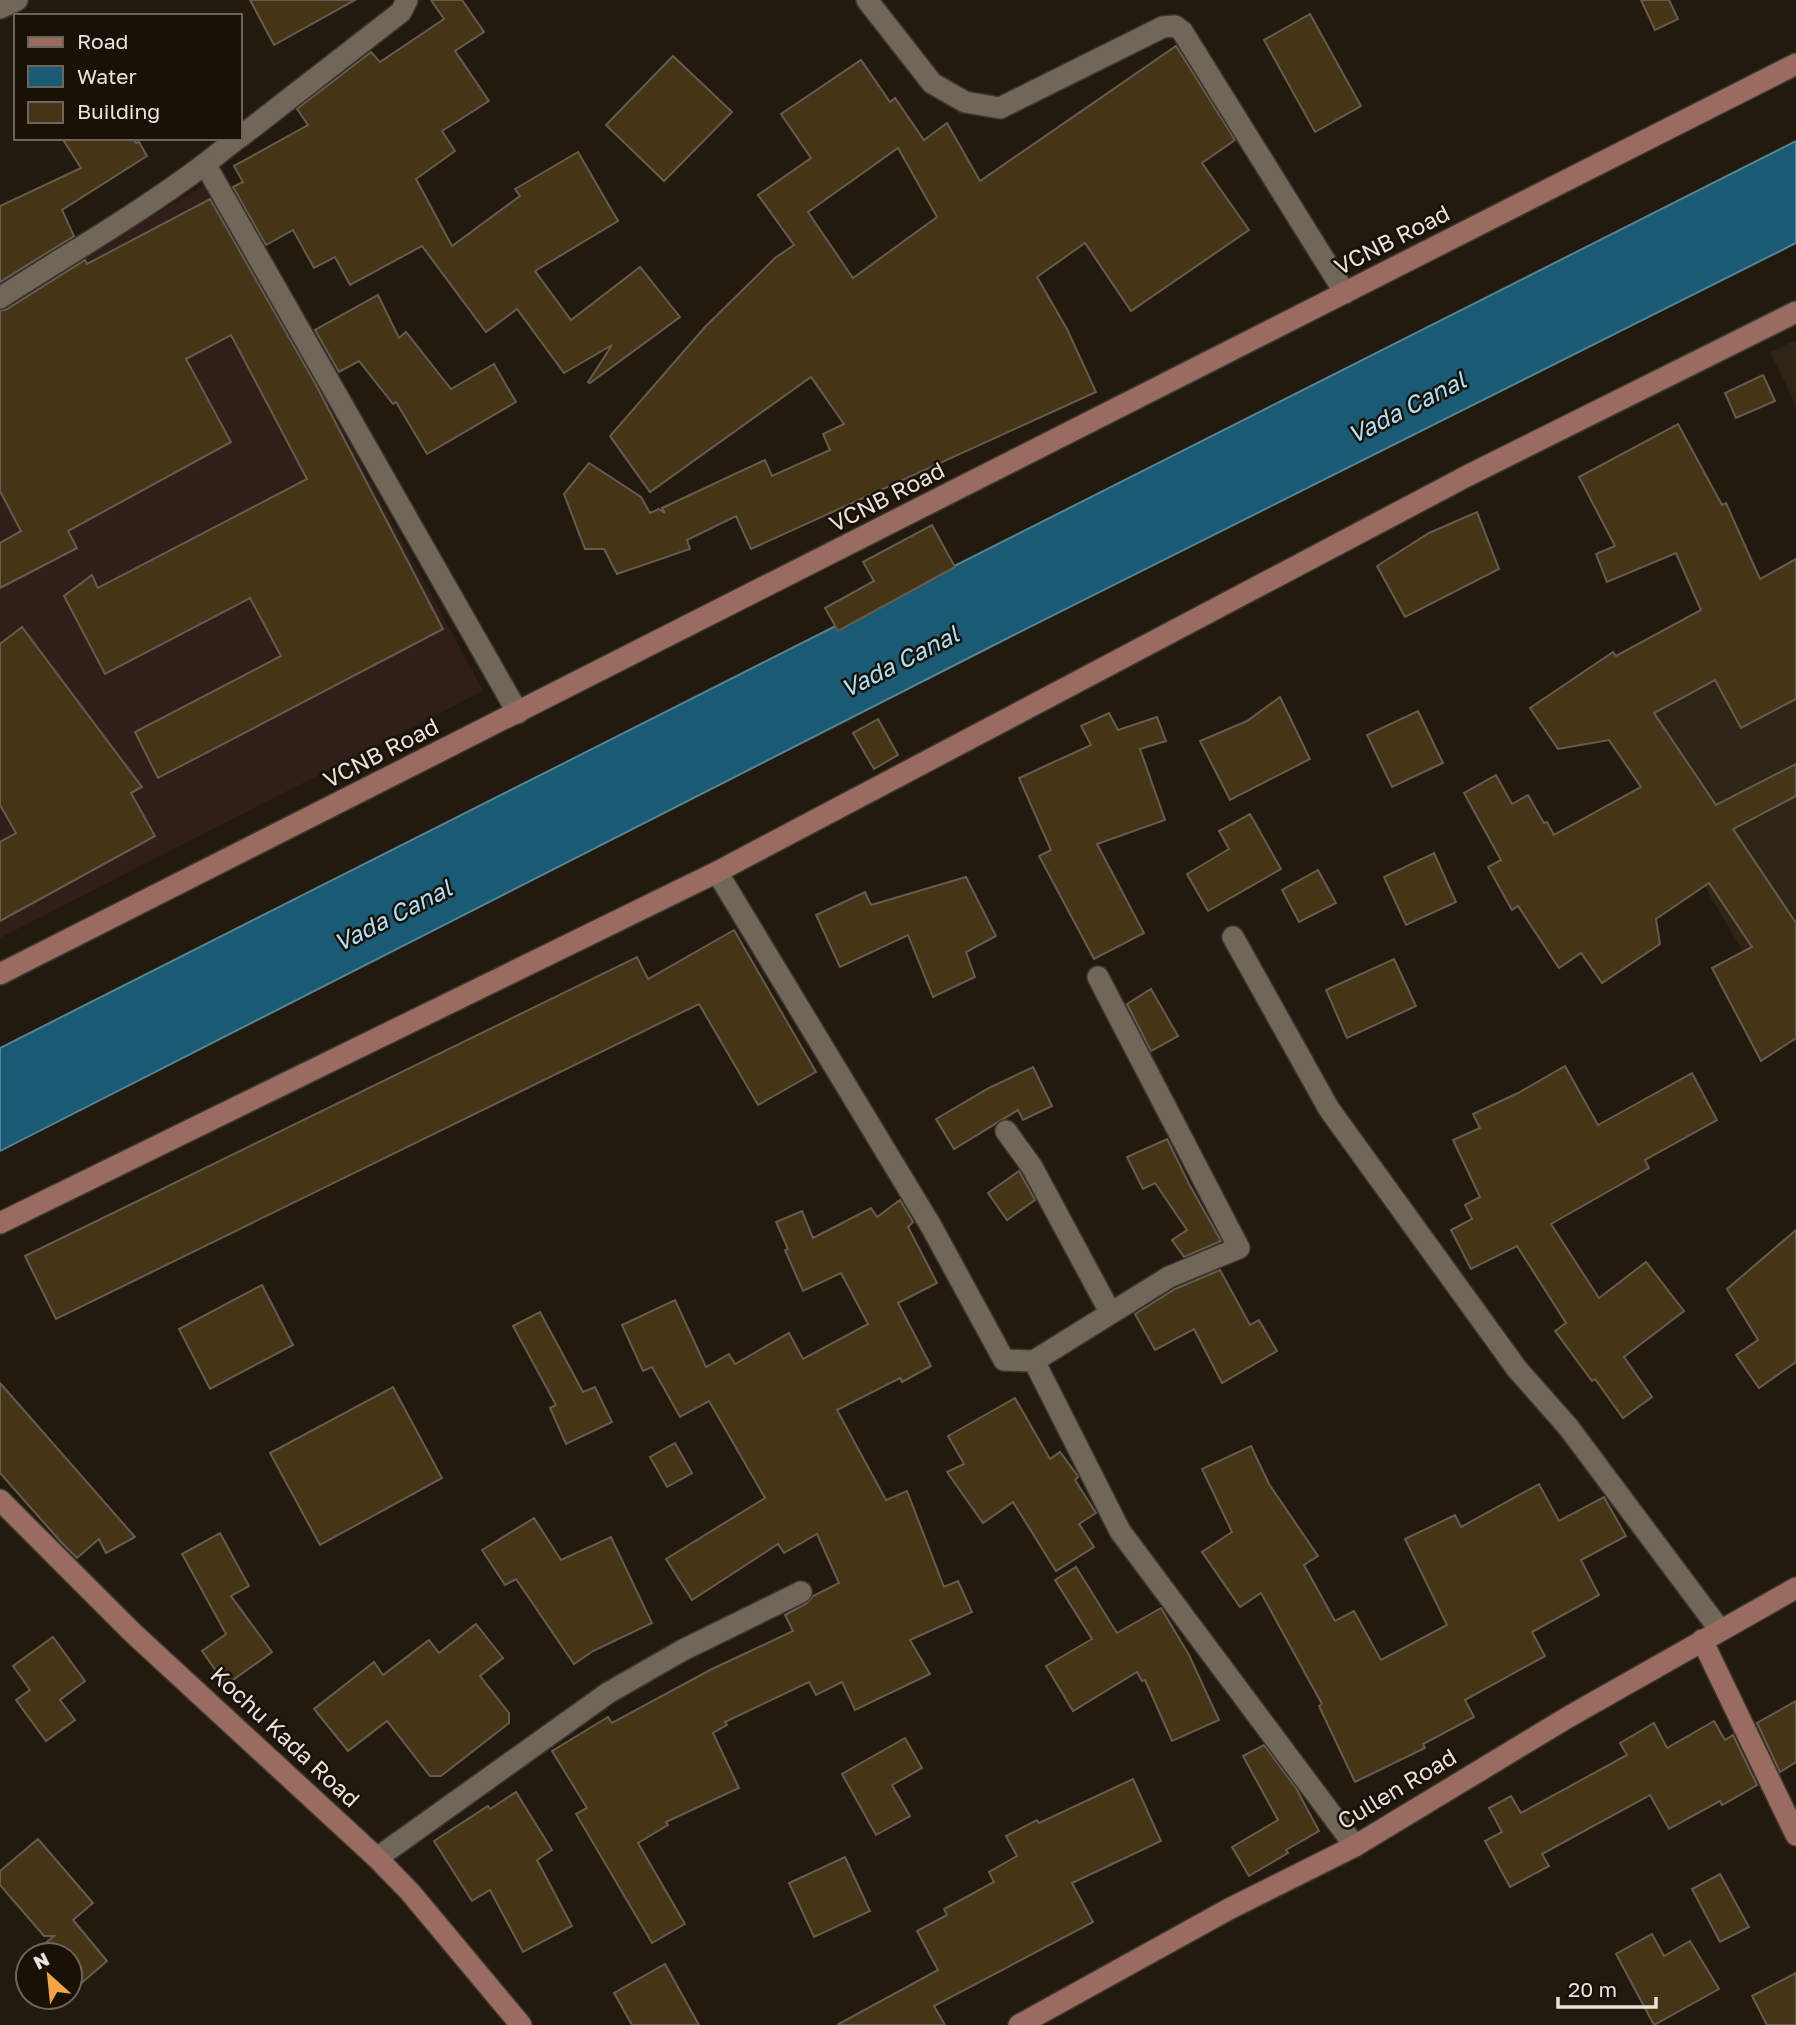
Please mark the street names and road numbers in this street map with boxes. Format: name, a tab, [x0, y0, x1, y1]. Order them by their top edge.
street label: VCNB Road	[1329, 198, 1454, 280]
street label: VCNB Road	[824, 455, 949, 537]
street label: VCNB Road	[318, 711, 443, 793]
street label: Kochu Kada Road	[205, 1660, 366, 1812]
street label: Cullen Road	[1332, 1742, 1461, 1835]

